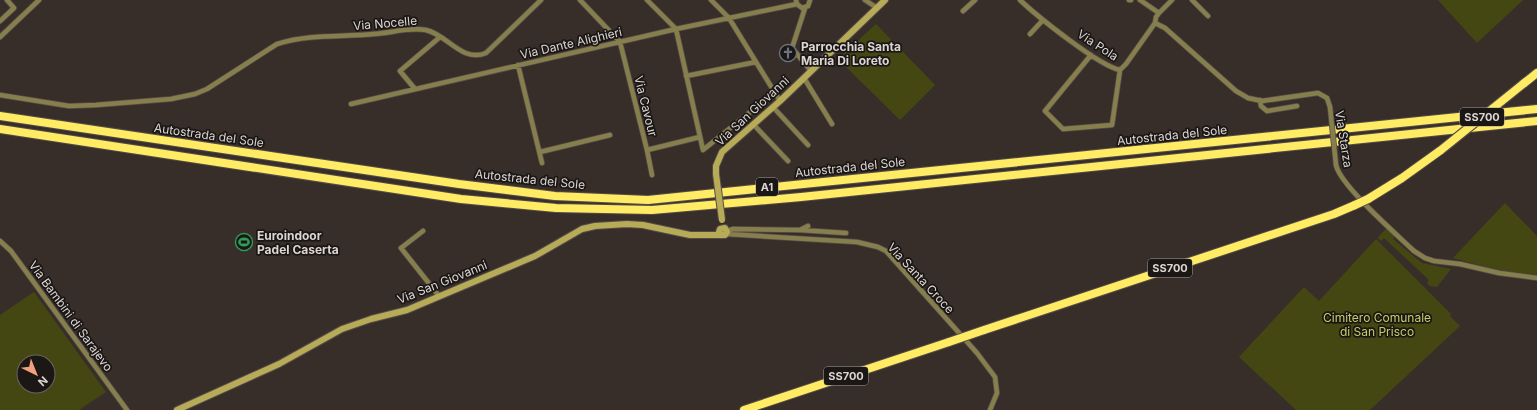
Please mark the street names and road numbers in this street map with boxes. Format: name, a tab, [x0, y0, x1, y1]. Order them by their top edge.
street label: Via Nocelle	[352, 13, 418, 33]
street label: Via Dante Alighieri	[519, 24, 623, 62]
street label: Via Pola	[1075, 26, 1121, 64]
street label: Via San Giovanni	[712, 73, 792, 149]
street label: Via Cavour	[631, 74, 661, 138]
road number: SS700	[1460, 108, 1504, 126]
street label: Via Starza	[1332, 109, 1356, 169]
street label: Autostrada del Sole	[153, 120, 265, 150]
street label: Autostrada del Sole	[1116, 122, 1228, 148]
street label: Autostrada del Sole	[794, 154, 906, 180]
street label: Autostrada del Sole	[474, 166, 586, 192]
road number: A1	[756, 178, 778, 196]
street label: Via Santa Croce	[884, 240, 958, 316]
street label: Via San Giovanni	[395, 257, 489, 307]
street label: Via Bambini di Sarajevo	[26, 258, 116, 374]
road number: SS700	[1148, 259, 1192, 277]
road number: SS700	[824, 367, 868, 385]

